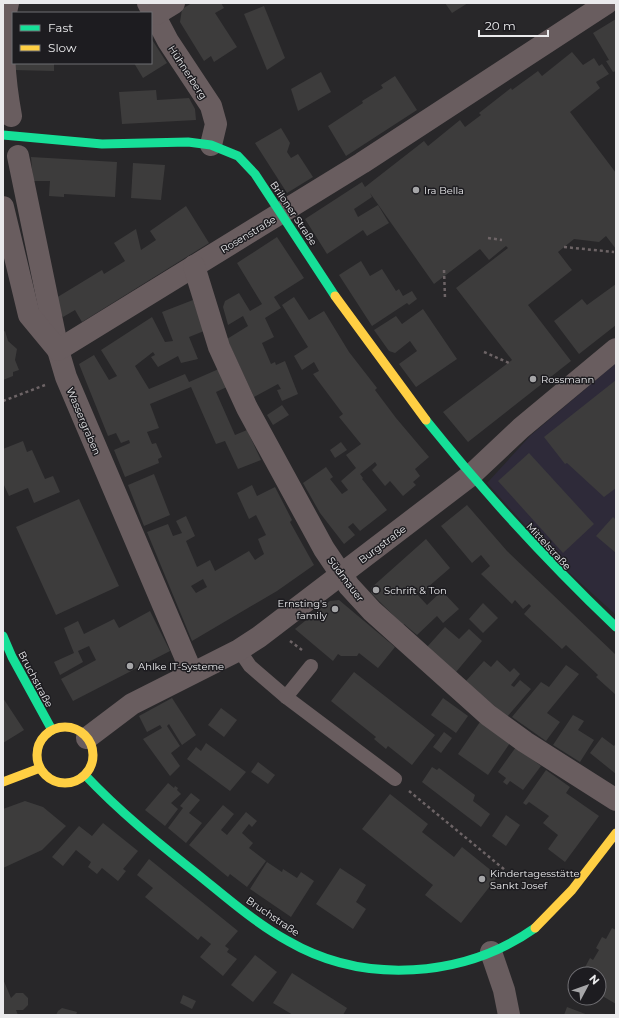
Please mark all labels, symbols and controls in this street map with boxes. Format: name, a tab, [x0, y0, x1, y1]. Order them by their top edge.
legend	[12, 12, 152, 64]
scale bar	[479, 12, 548, 38]
text: 20 m	[485, 18, 516, 33]
text: Fast	[48, 20, 73, 35]
text: Slow	[48, 40, 77, 55]
street label: Hühnerberg	[165, 43, 210, 102]
street label: Briloner Straße	[267, 179, 320, 248]
place label: Ira Bella	[424, 184, 464, 197]
marker: Ira Bella	[411, 185, 421, 195]
street label: Rosenstraße	[218, 213, 278, 256]
place label: Rossmann	[541, 373, 594, 386]
marker: Rossmann	[528, 374, 538, 384]
street label: Wassergraben	[63, 385, 104, 457]
street label: Mittelstraße	[523, 520, 574, 573]
street label: Burgstraße	[356, 522, 409, 566]
street label: Südmauer	[324, 554, 367, 604]
place label: Schrift & Ton	[384, 584, 447, 597]
marker: Schrift & Ton	[371, 585, 381, 595]
place label: Ernsting's family	[277, 597, 328, 622]
marker: Ernsting's family	[330, 604, 340, 614]
street label: Bruchstraße	[15, 649, 56, 710]
place label: Ahlke IT-Systeme	[138, 660, 224, 673]
marker: Ahlke IT-Systeme	[125, 661, 135, 671]
place label: Kindertagesstätte Sankt Josef	[490, 867, 580, 892]
marker: Kindertagesstätte Sankt Josef	[477, 874, 487, 884]
street label: Bruchstraße	[243, 894, 302, 939]
north arrow	[567, 966, 607, 1006]
text: N	[586, 971, 603, 987]

